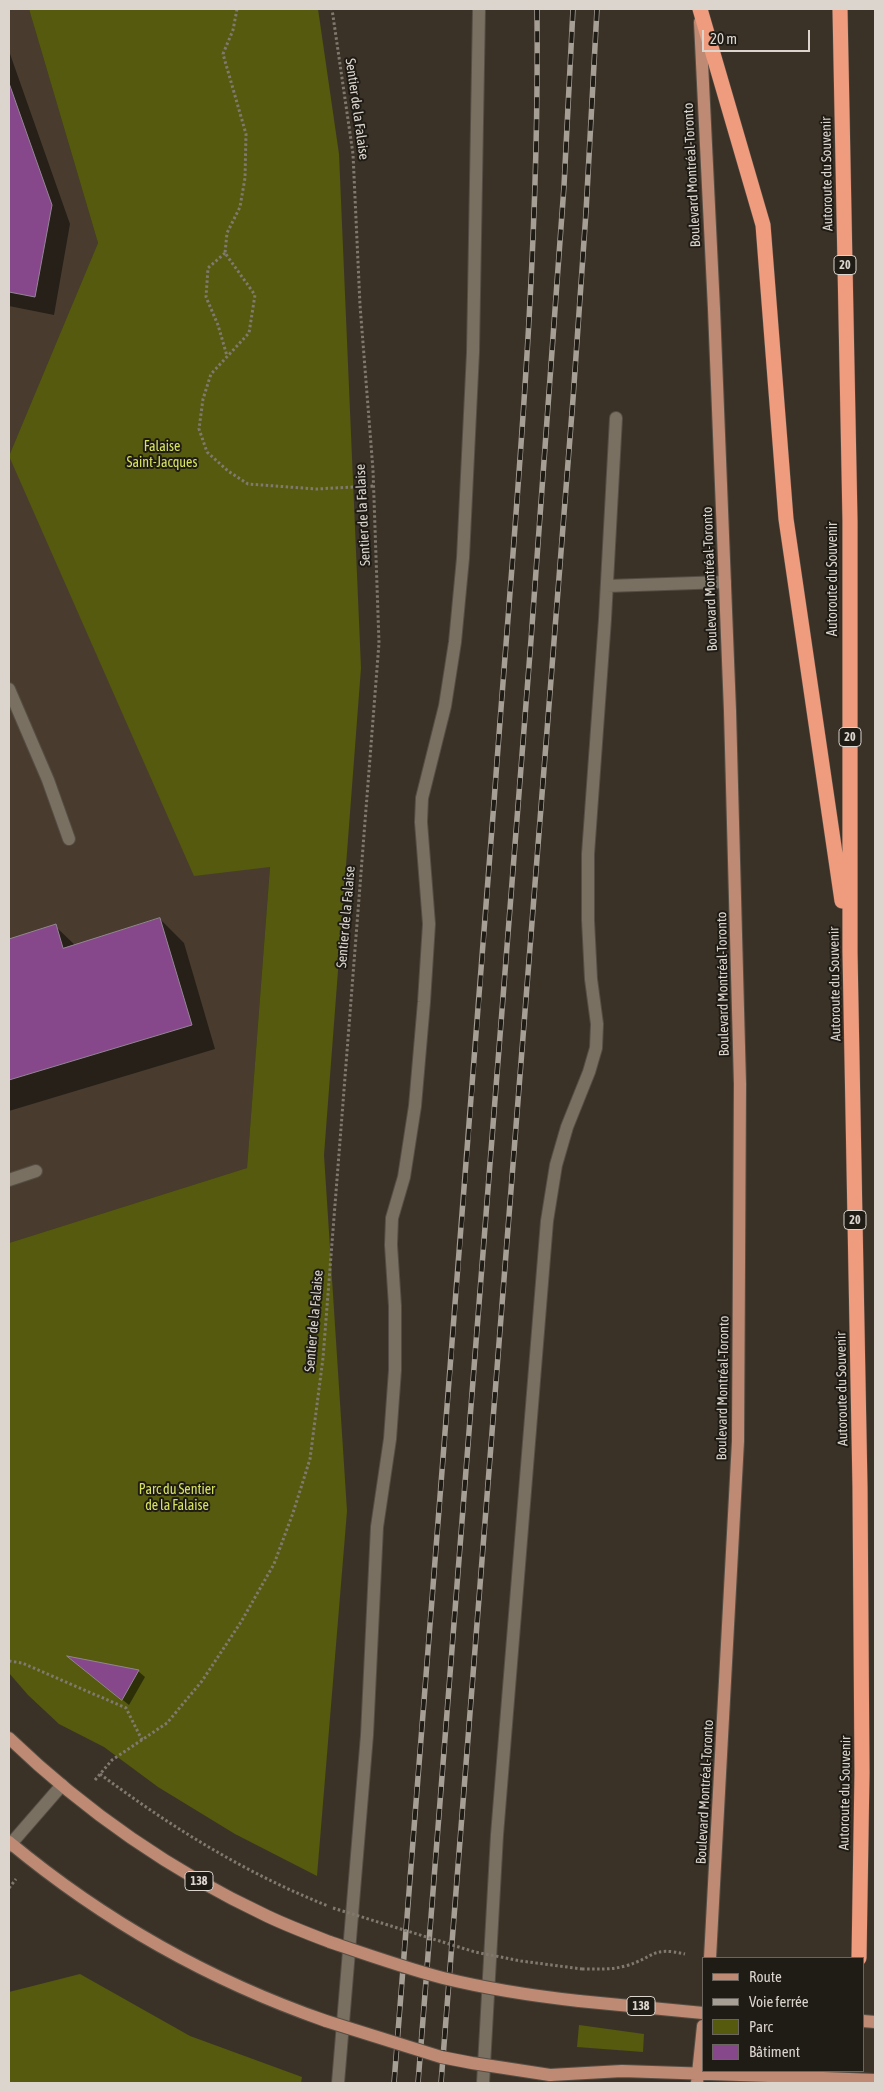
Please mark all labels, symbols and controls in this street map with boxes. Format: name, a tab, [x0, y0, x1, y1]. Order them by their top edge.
scale bar	[704, 20, 812, 52]
text: 20 m	[710, 30, 737, 47]
street label: Sentier de la Falaise	[342, 57, 372, 161]
street label: Boulevard Montréal-Toronto	[680, 102, 704, 248]
street label: Autoroute du Souvenir	[818, 117, 836, 231]
road number: 20	[834, 256, 856, 274]
park label: Falaise Saint-Jacques	[127, 439, 197, 472]
street label: Sentier de la Falaise	[352, 463, 374, 567]
street label: Boulevard Montréal-Toronto	[699, 506, 721, 652]
street label: Autoroute du Souvenir	[825, 522, 841, 636]
road number: 20	[839, 728, 861, 746]
street label: Sentier de la Falaise	[333, 865, 359, 969]
street label: Boulevard Montréal-Toronto	[713, 911, 733, 1057]
street label: Autoroute du Souvenir	[826, 927, 844, 1041]
road number: 20	[844, 1210, 866, 1230]
street label: Sentier de la Falaise	[301, 1269, 327, 1373]
street label: Boulevard Montréal-Toronto	[713, 1315, 733, 1461]
street label: Autoroute du Souvenir	[833, 1332, 851, 1446]
park label: Parc du Sentier de la Falaise	[139, 1482, 215, 1514]
street label: Boulevard Montréal-Toronto	[693, 1719, 717, 1865]
street label: Autoroute du Souvenir	[836, 1736, 854, 1850]
road number: 138	[185, 1872, 213, 1890]
legend	[702, 1957, 864, 2072]
text: Route	[749, 1968, 782, 1985]
text: Voie ferrée	[749, 1993, 809, 2010]
road number: 138	[627, 1996, 655, 2015]
text: Parc	[749, 2018, 773, 2035]
text: Bâtiment	[749, 2043, 800, 2060]

